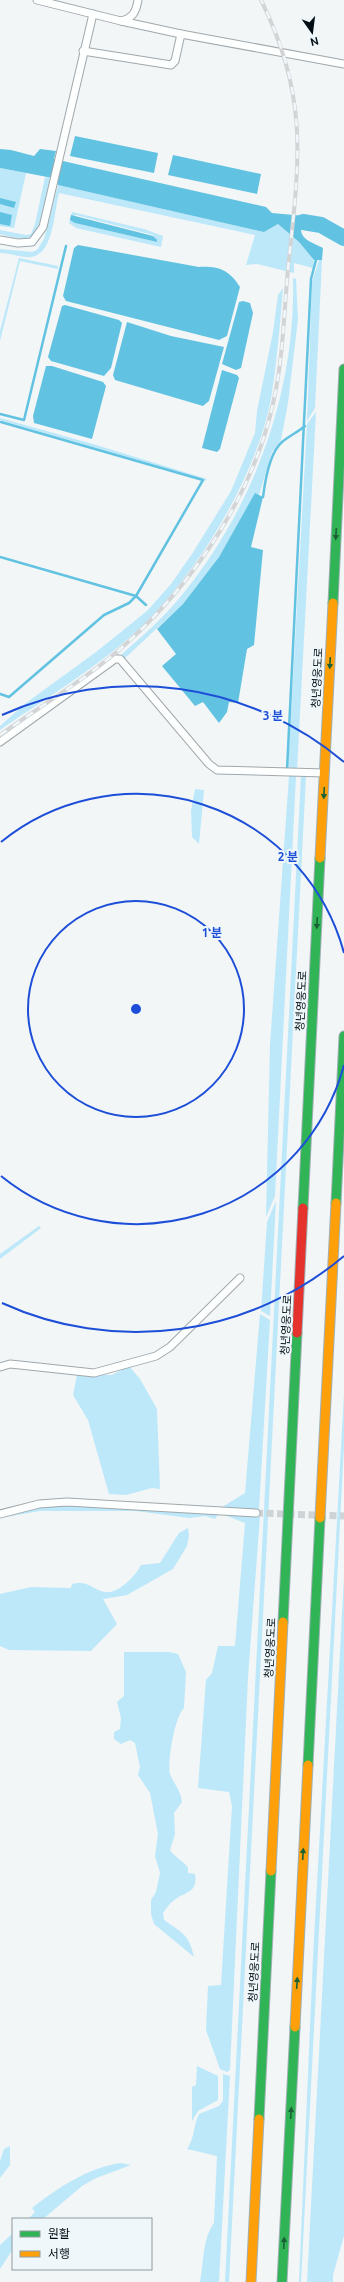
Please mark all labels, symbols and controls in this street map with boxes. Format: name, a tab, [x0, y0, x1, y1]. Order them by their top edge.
north arrow	[292, 12, 332, 52]
text: N	[309, 35, 320, 49]
one-way arrow	[333, 528, 339, 541]
street label: 청년영웅도로	[309, 647, 325, 709]
one-way arrow	[326, 657, 333, 669]
text: 3 분	[263, 709, 283, 722]
one-way arrow	[320, 787, 327, 799]
text: 2 분	[278, 850, 298, 863]
one-way arrow	[314, 917, 321, 929]
text: 1 분	[202, 926, 222, 939]
street label: 청년영웅도로	[293, 970, 309, 1032]
centre of rings	[129, 1002, 143, 1016]
street label: 청년영웅도로	[278, 1294, 294, 1356]
street label: 청년영웅도로	[262, 1617, 278, 1679]
one-way arrow	[300, 1848, 307, 1860]
street label: 청년영웅도로	[246, 1941, 262, 2003]
one-way arrow	[294, 1976, 300, 1989]
one-way arrow	[287, 2107, 294, 2119]
legend	[12, 2218, 152, 2270]
text: 원활	[48, 2227, 70, 2240]
one-way arrow	[281, 2236, 287, 2249]
text: 서행	[48, 2247, 70, 2260]

